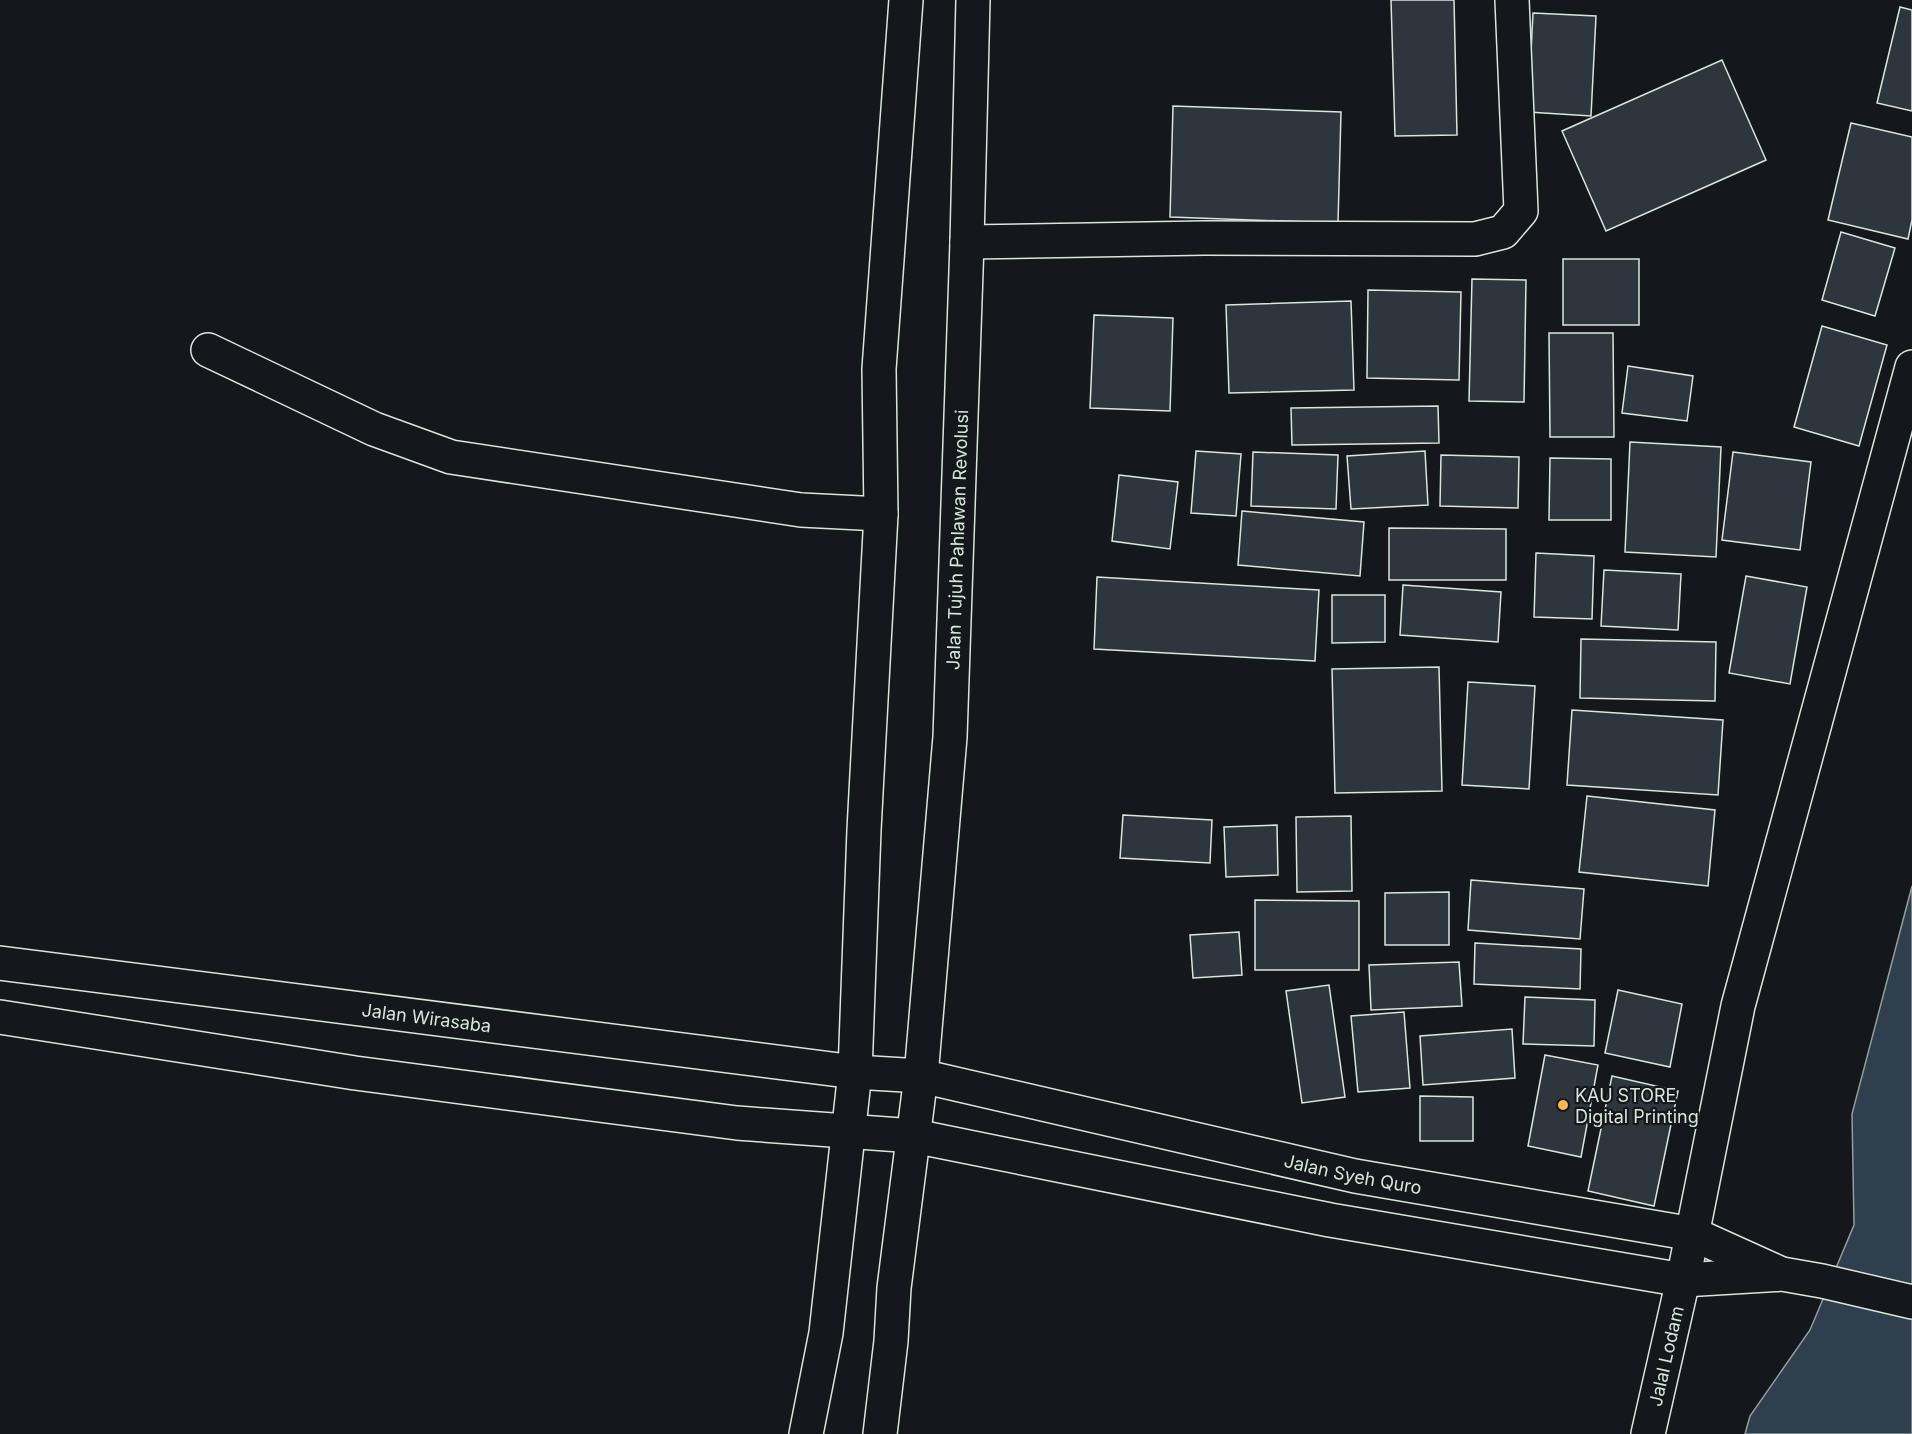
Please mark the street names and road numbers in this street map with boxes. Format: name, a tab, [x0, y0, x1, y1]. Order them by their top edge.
street label: Jalan Tujuh Pahlawan Revolusi	[942, 409, 972, 670]
street label: Jalan Wirasaba	[360, 999, 493, 1036]
street label: Jalan Syeh Quro	[1282, 1150, 1423, 1198]
street label: Jalal Lodam	[1644, 1304, 1687, 1408]

